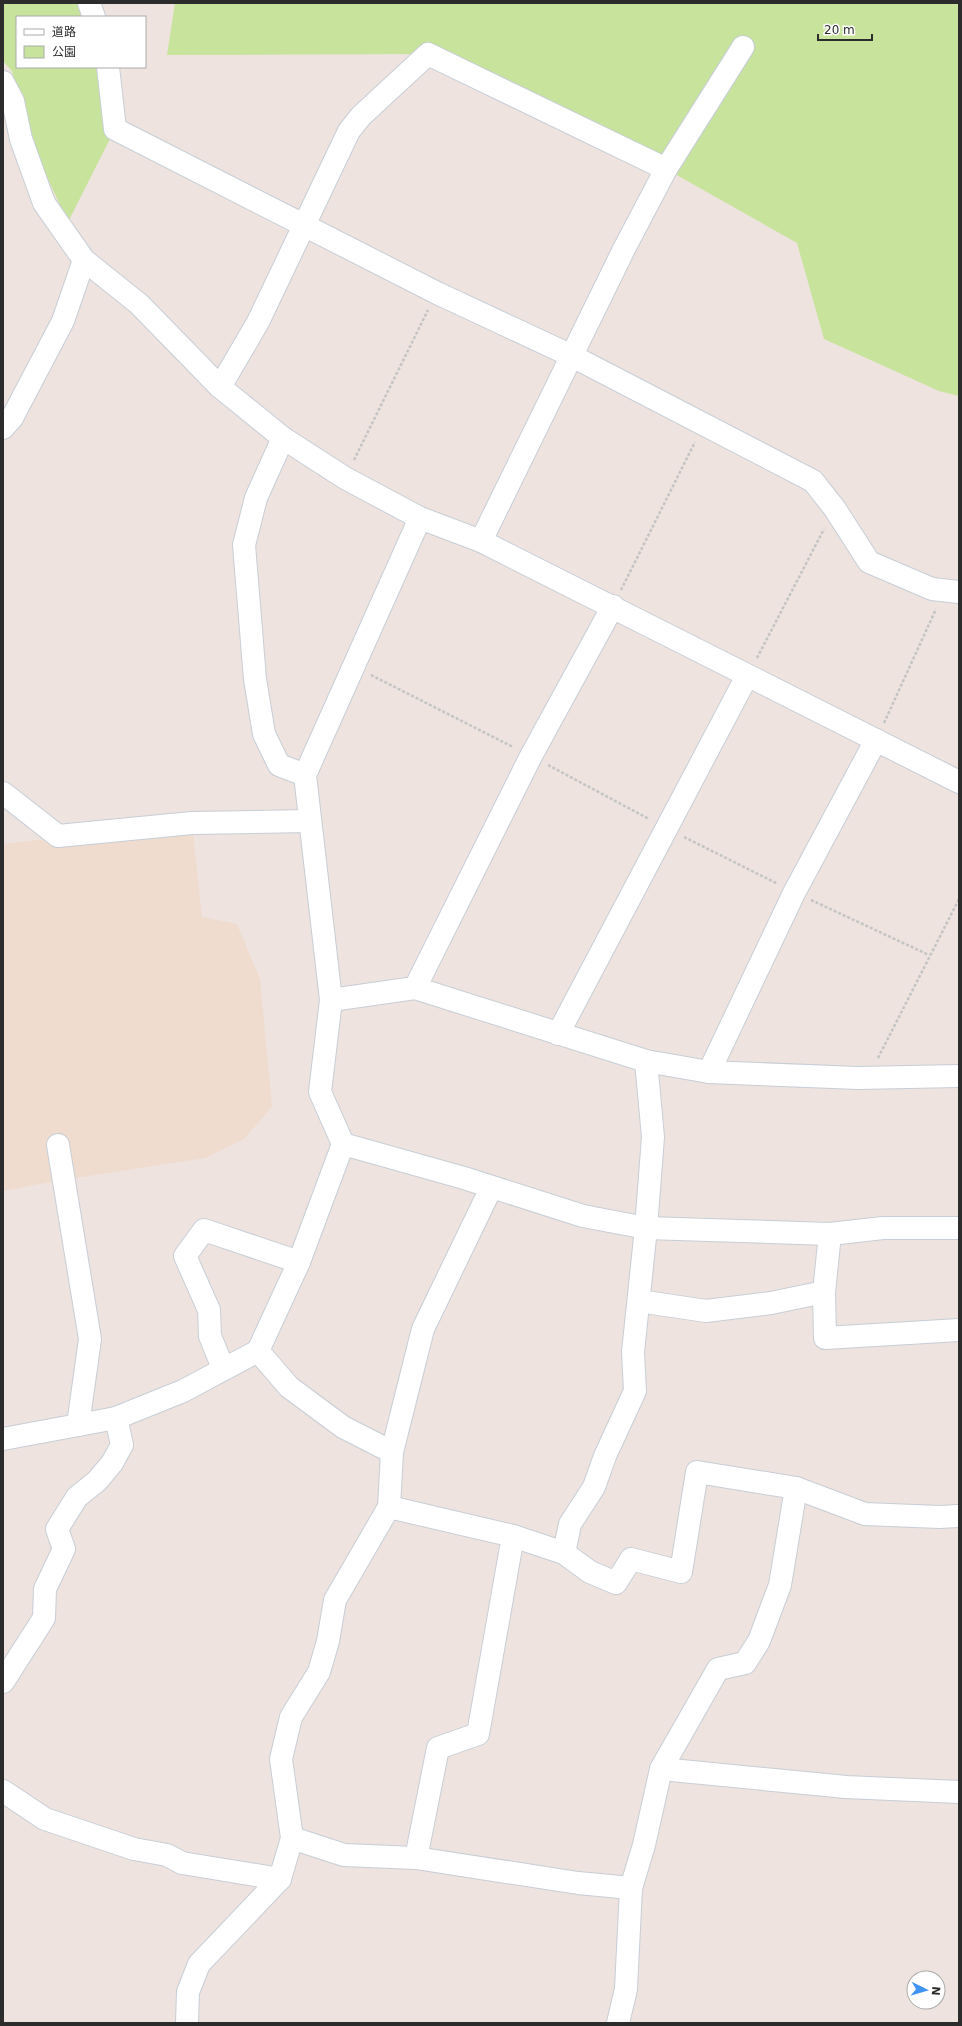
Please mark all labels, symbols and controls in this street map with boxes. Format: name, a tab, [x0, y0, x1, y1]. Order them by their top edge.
legend	[16, 16, 146, 68]
scale bar	[818, 16, 872, 42]
text: 20 m	[824, 23, 855, 37]
text: 道路	[52, 25, 76, 39]
text: 公園	[52, 45, 76, 59]
north arrow	[906, 1970, 946, 2010]
text: N	[929, 1986, 942, 1996]

